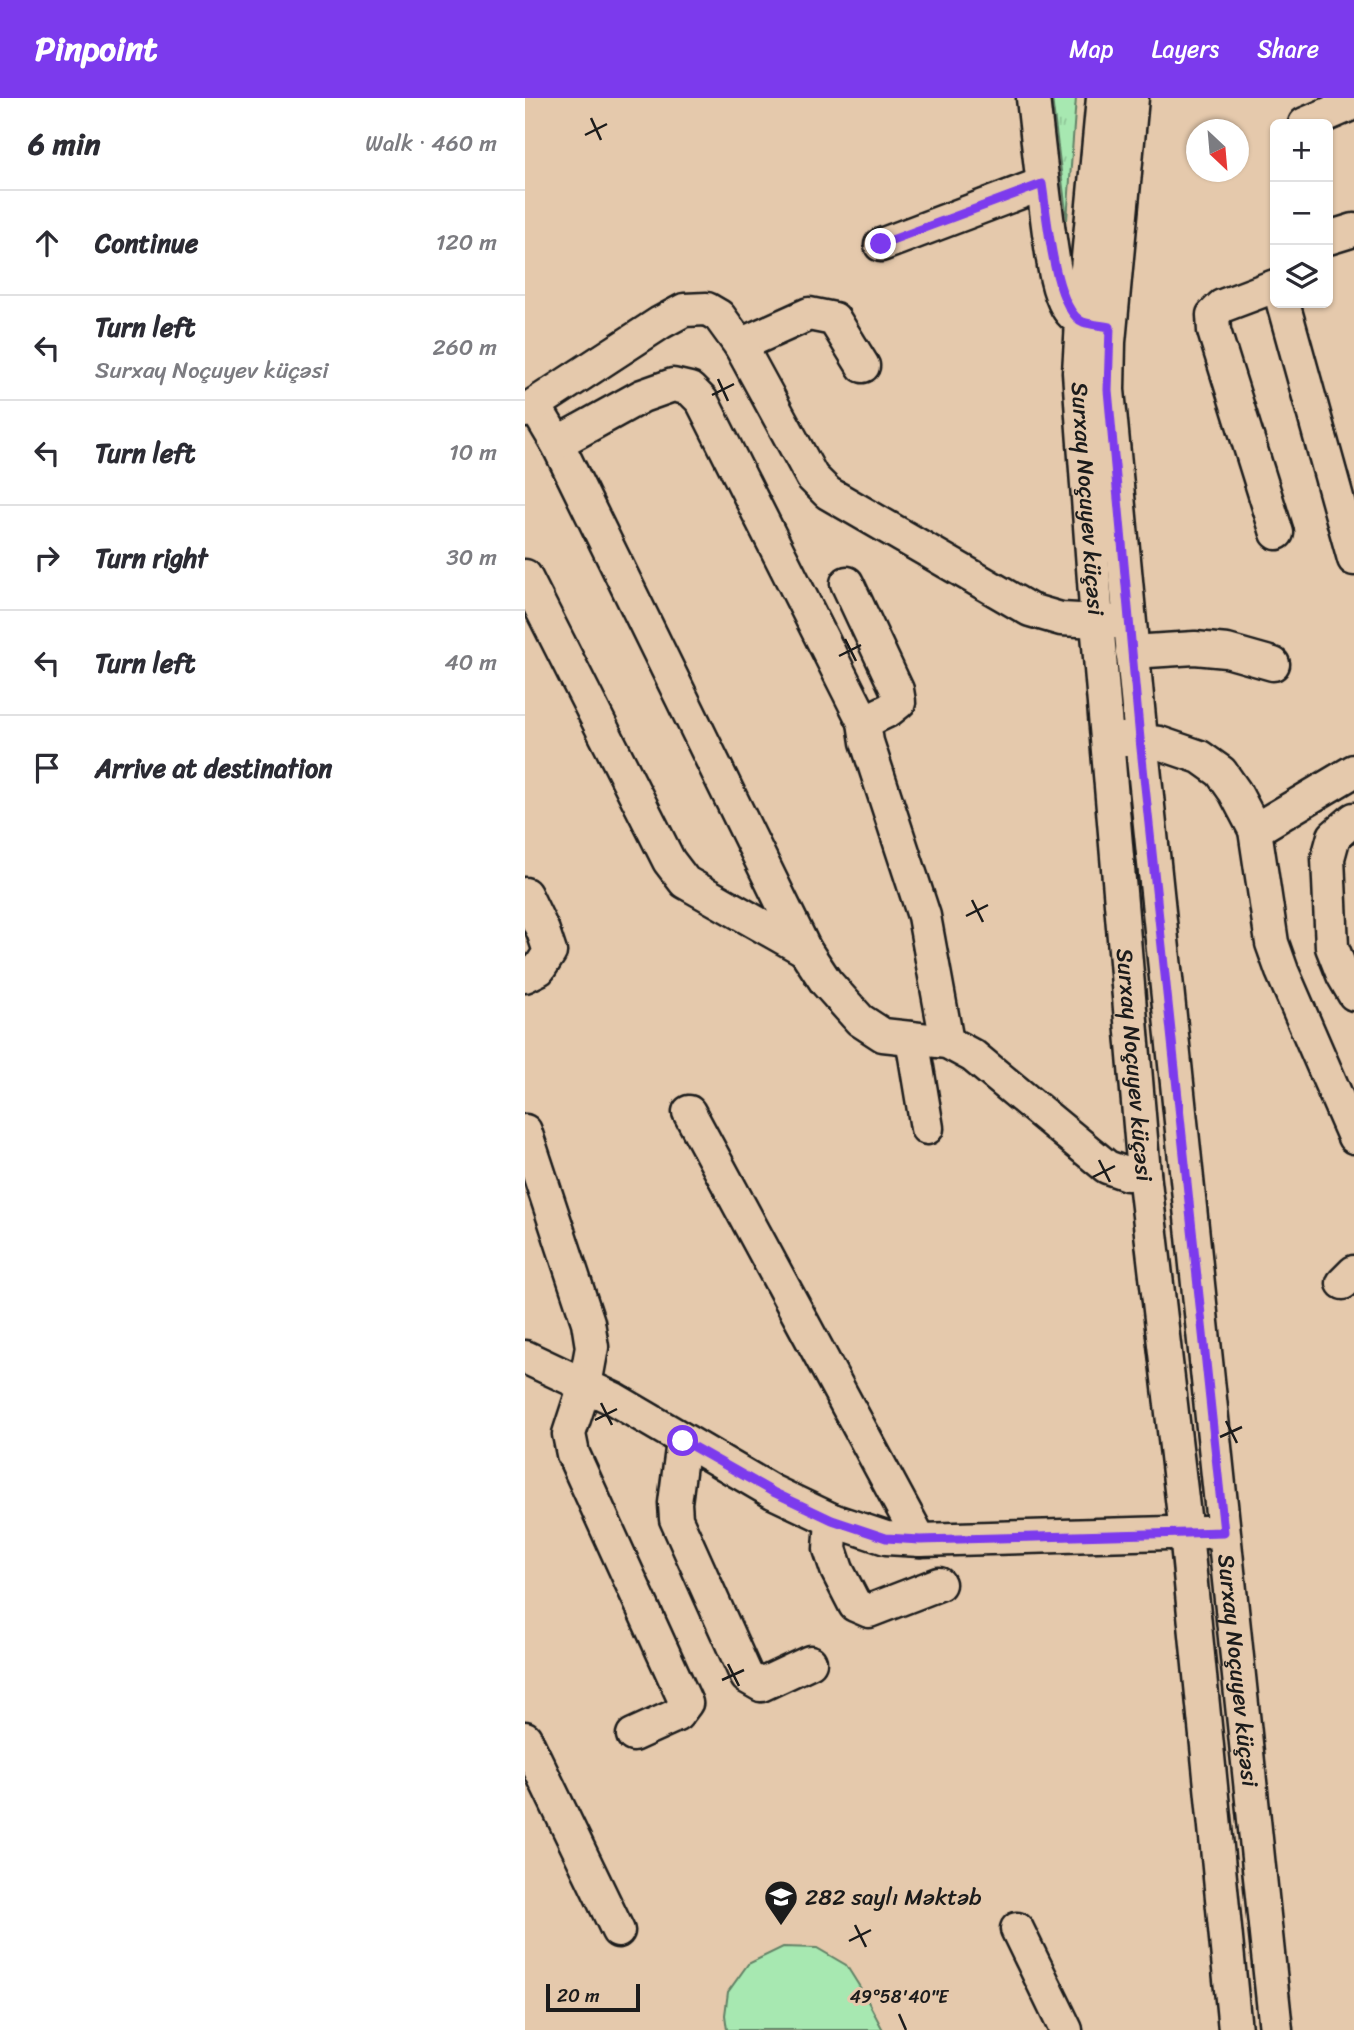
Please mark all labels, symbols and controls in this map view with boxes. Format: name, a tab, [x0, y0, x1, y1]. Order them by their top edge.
text: Pinpoint	[35, 20, 158, 78]
text: Map	[1069, 28, 1114, 70]
text: Layers	[1152, 28, 1219, 70]
text: Share	[1257, 28, 1319, 70]
text: 6 min	[28, 117, 100, 171]
north arrow	[1186, 119, 1249, 182]
map controls	[1270, 119, 1333, 308]
button: +	[1270, 119, 1333, 182]
text: Walk · 460 m	[365, 123, 497, 164]
button: −	[1270, 182, 1333, 245]
text: Continue	[95, 220, 198, 266]
text: 120 m	[436, 222, 497, 263]
icon: ahead	[28, 224, 66, 262]
route end	[865, 228, 896, 259]
button: layers	[1270, 245, 1333, 308]
text: Turn left	[95, 304, 195, 350]
text: 260 m	[432, 327, 497, 368]
icon: left	[28, 329, 66, 367]
text: Surxay Noçuyev küçəsi	[95, 350, 329, 391]
street label: Surxay Noçuyev küçəsi	[1059, 381, 1116, 617]
text: Turn left	[95, 430, 195, 476]
text: 10 m	[449, 432, 497, 473]
icon: left	[28, 434, 66, 472]
text: Turn right	[95, 535, 208, 581]
text: 30 m	[446, 537, 497, 578]
icon: right	[28, 539, 66, 577]
text: Turn left	[95, 640, 195, 686]
text: 40 m	[444, 642, 497, 683]
icon: left	[28, 644, 66, 682]
text: Arrive at destination	[95, 745, 332, 791]
icon: arrive	[28, 749, 66, 787]
street label: Surxay Noçuyev küçəsi	[1104, 947, 1165, 1184]
route start	[667, 1425, 698, 1456]
street label: Surxay Noçuyev küçəsi	[1205, 1552, 1270, 1789]
place label: 282 saylı Məktəb	[805, 1877, 982, 1918]
school or university icon: 282 saylı Məktəb	[762, 1878, 800, 1927]
text: 20 m	[557, 1979, 600, 2012]
scale bar	[546, 1981, 641, 2013]
text: 49°58'40"E	[850, 1981, 949, 2013]

